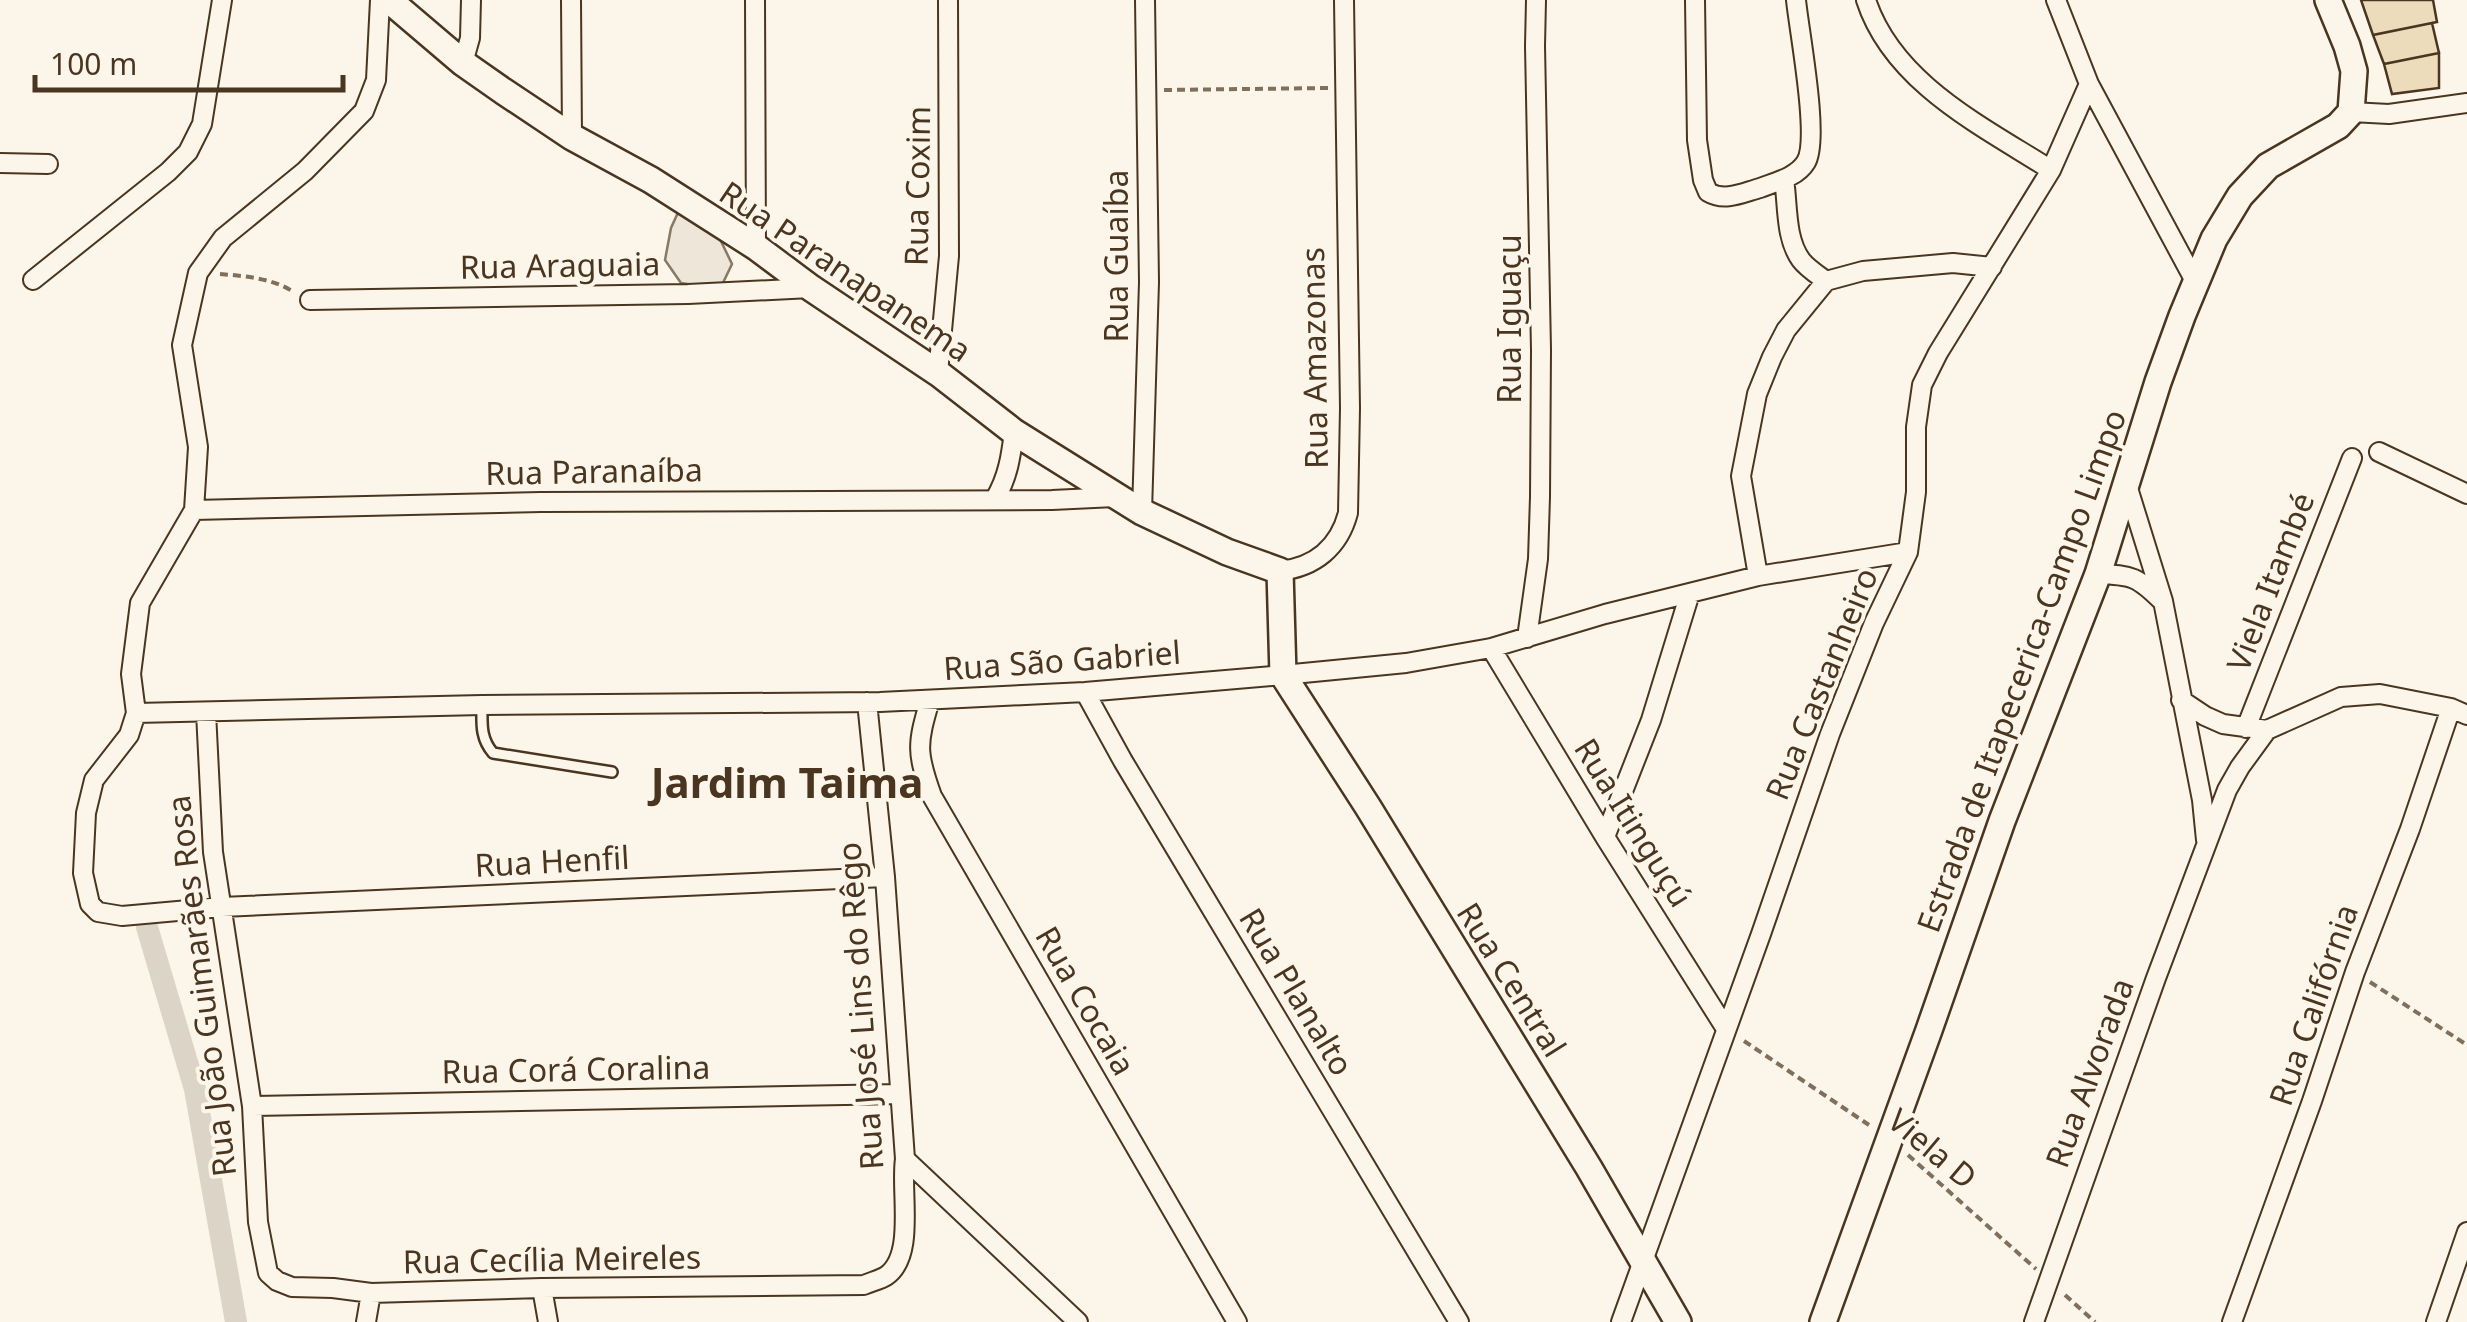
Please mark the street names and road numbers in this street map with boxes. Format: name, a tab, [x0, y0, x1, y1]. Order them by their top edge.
street label: Rua Coxim	[894, 106, 939, 266]
street label: Rua Paranapanema	[712, 170, 980, 371]
street label: Rua Guaíba	[1094, 170, 1137, 342]
street label: Rua Iguaçu	[1487, 234, 1530, 404]
street label: Rua Araguaia	[459, 241, 661, 288]
street label: Rua Amazonas	[1290, 247, 1337, 469]
street label: Estrada de Itapecerica-Campo Limpo	[1906, 403, 2135, 938]
street label: Rua Paranaíba	[485, 447, 703, 494]
street label: Viela Itambé	[2216, 486, 2323, 677]
street label: Rua Castanheiro	[1754, 561, 1887, 806]
street label: Rua São Gabriel	[942, 630, 1182, 689]
street label: Rua Itinguçú	[1565, 730, 1703, 915]
street label: Rua João Guimarães Rosa	[156, 793, 245, 1179]
street label: Rua Henfil	[473, 835, 630, 886]
street label: Rua José Lins do Rêgo	[827, 841, 892, 1171]
street label: Rua Central	[1448, 894, 1577, 1065]
street label: Rua Califórnia	[2258, 898, 2367, 1111]
street label: Rua Planalto	[1230, 899, 1364, 1083]
street label: Rua Cocaia	[1026, 918, 1146, 1082]
street label: Rua Alvorada	[2034, 972, 2143, 1173]
street label: Rua Corá Coralina	[441, 1045, 711, 1092]
street label: Viela D	[1880, 1098, 1986, 1198]
street label: Rua Cecília Meireles	[403, 1234, 701, 1283]

